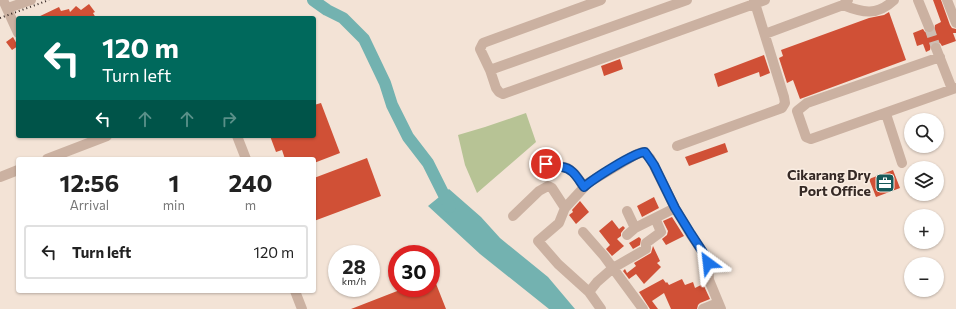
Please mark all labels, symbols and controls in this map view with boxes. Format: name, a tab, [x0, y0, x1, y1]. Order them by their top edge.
text: 120 m	[102, 30, 179, 64]
icon: left	[36, 32, 88, 84]
text: Turn left	[102, 64, 171, 86]
icon: left	[92, 108, 114, 130]
icon: ahead	[134, 108, 156, 130]
icon: ahead	[176, 108, 198, 130]
icon: right	[218, 108, 240, 130]
map controls	[904, 113, 944, 297]
button: search	[904, 113, 944, 153]
pin	[529, 147, 563, 181]
icon: arrive	[535, 153, 557, 175]
button: layers	[904, 161, 944, 201]
place label: Cikarang Dry Port Office	[787, 166, 871, 199]
text: 12:56	[60, 168, 119, 197]
text: 1	[168, 168, 179, 197]
text: 240	[228, 168, 272, 197]
office icon: Cikarang Dry Port Office	[874, 172, 896, 194]
text: Arrival	[70, 197, 109, 213]
text: min	[163, 197, 185, 213]
text: m	[245, 197, 256, 213]
button: +	[904, 209, 944, 249]
icon: left	[38, 241, 60, 263]
position arrow	[687, 242, 729, 284]
text: Turn left	[72, 243, 131, 261]
text: 120 m	[254, 243, 294, 261]
speed limit sign: 30	[388, 245, 440, 297]
text: 28	[342, 254, 366, 278]
button: −	[904, 257, 944, 297]
text: km/h	[342, 275, 366, 287]

